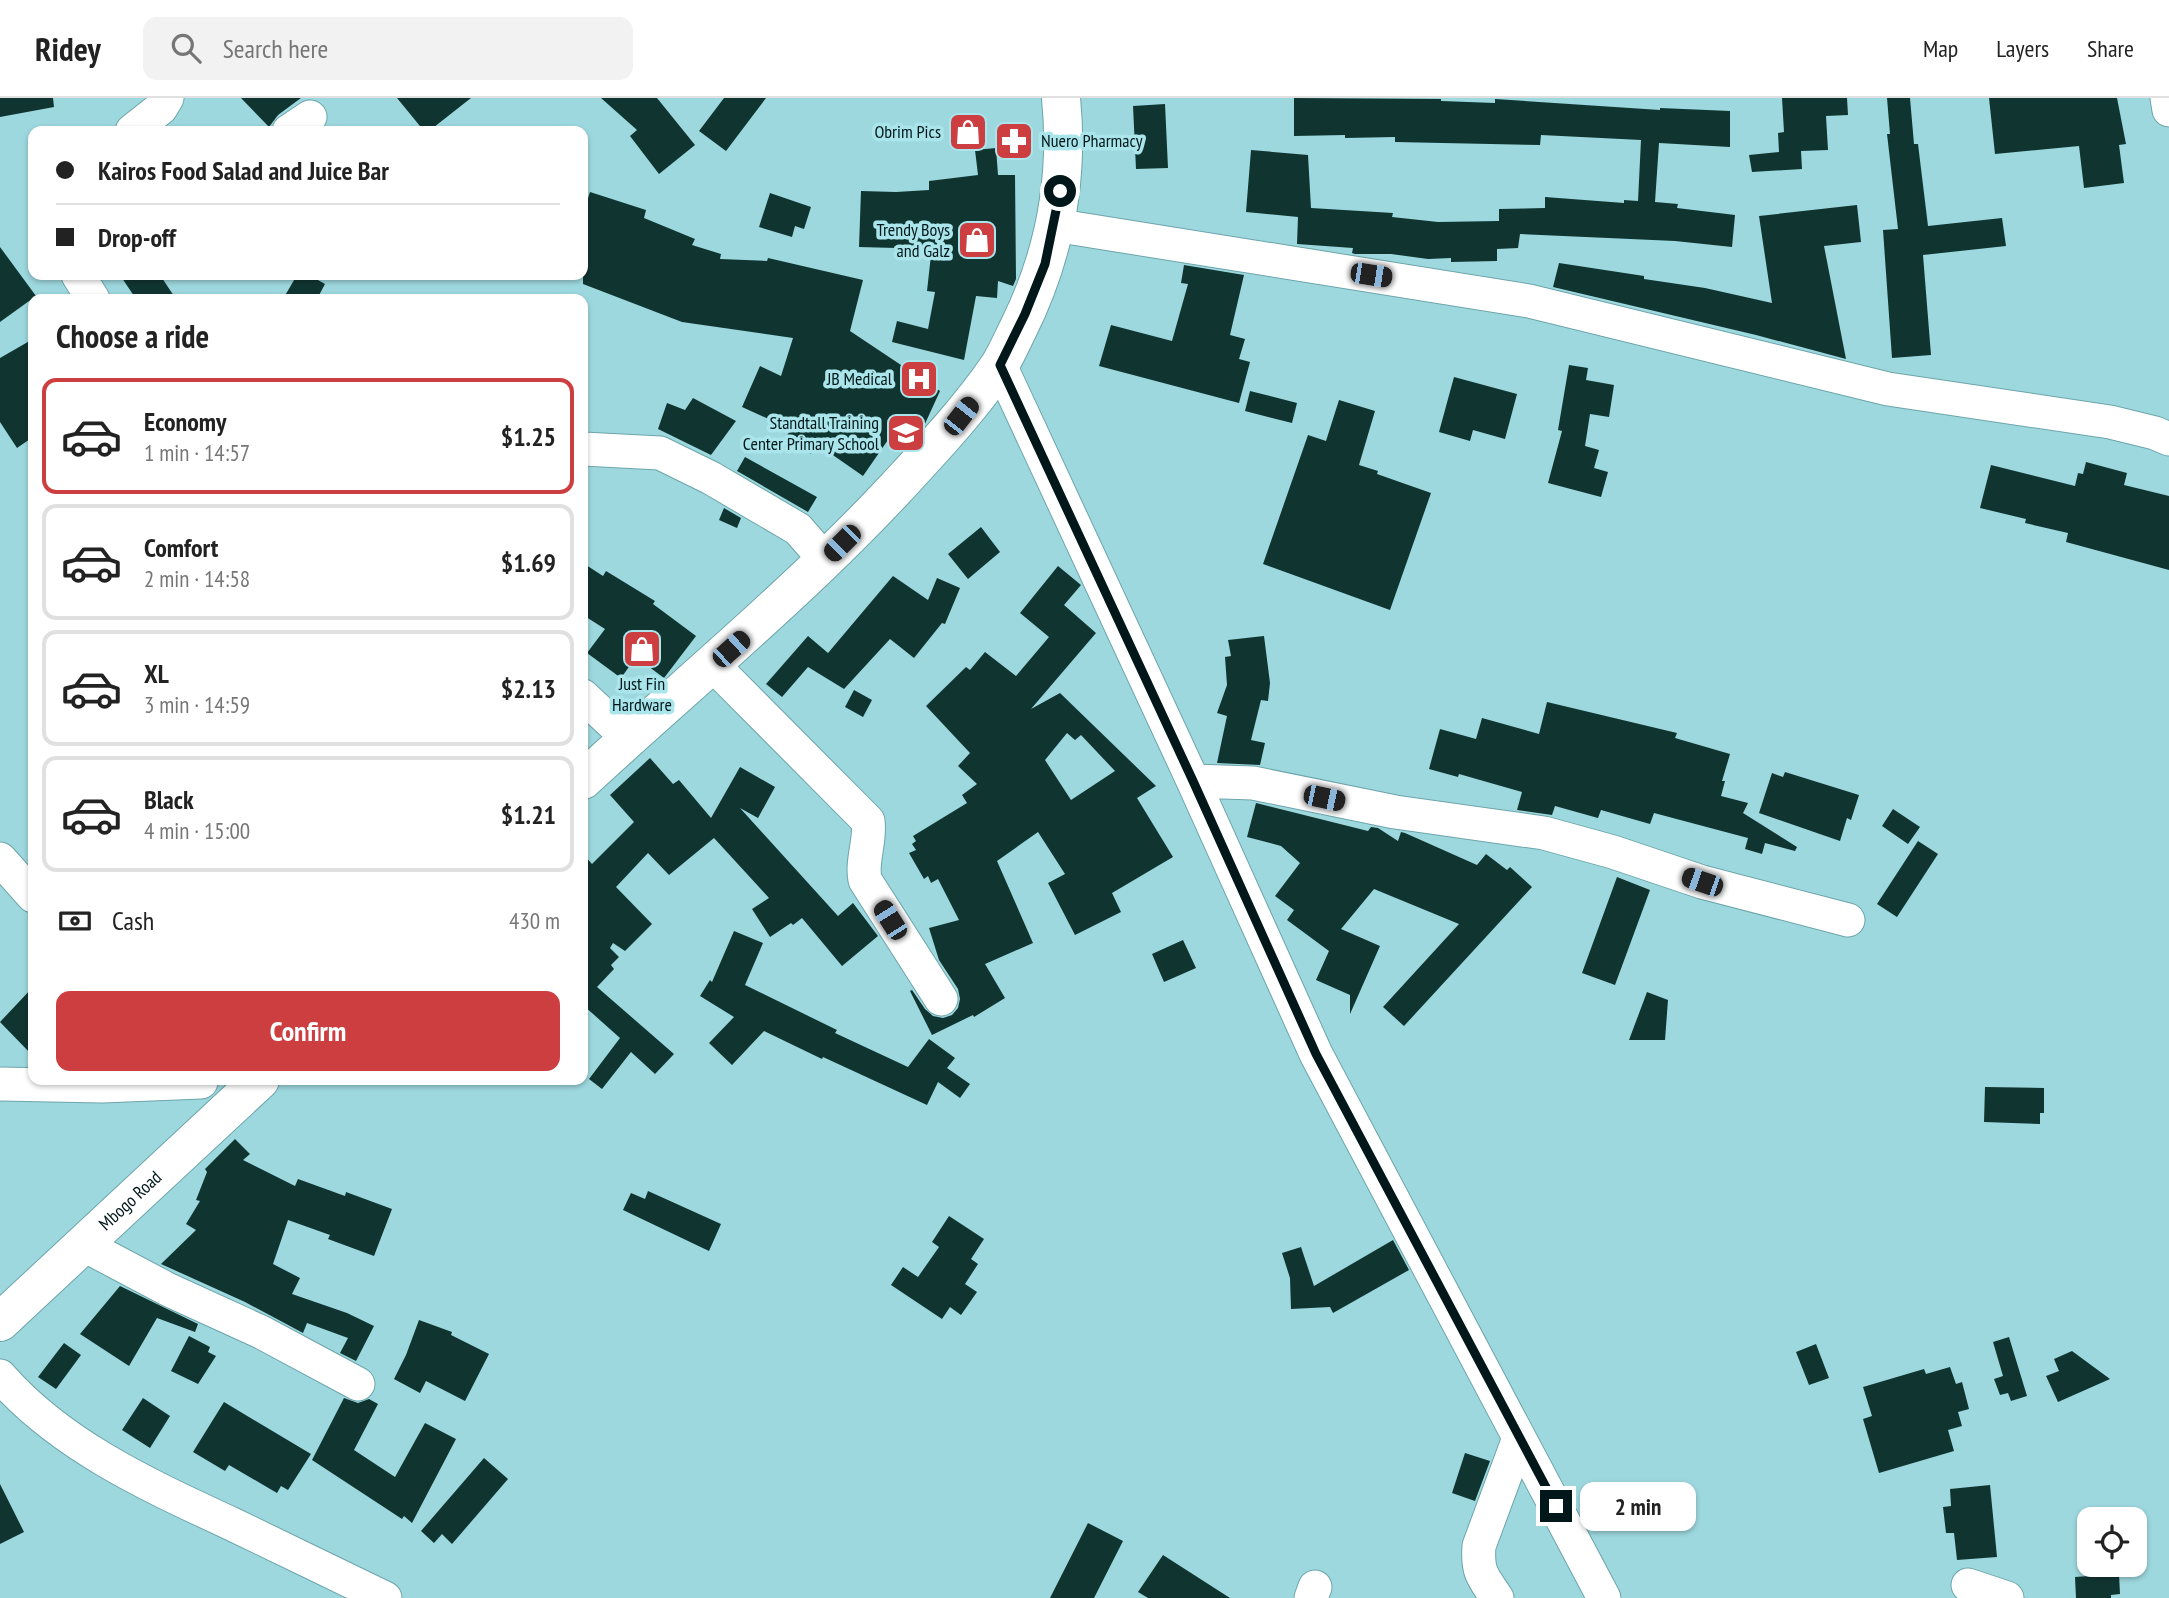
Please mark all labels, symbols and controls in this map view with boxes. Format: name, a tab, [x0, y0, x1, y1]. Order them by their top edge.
search box	[143, 17, 633, 80]
text: Ridey	[35, 27, 101, 70]
icon: search	[167, 29, 205, 67]
text: Search here	[223, 32, 328, 65]
text: Map	[1923, 33, 1958, 64]
text: Layers	[1996, 33, 2049, 64]
text: Share	[2087, 33, 2134, 64]
shop icon: Obrim Pics	[947, 111, 989, 153]
place label: Obrim Pics	[874, 120, 941, 143]
pharmacy icon: Nuero Pharmacy	[993, 120, 1035, 162]
place label: Nuero Pharmacy	[1041, 129, 1143, 152]
text: Kairos Food Salad and Juice Bar	[98, 154, 389, 187]
route start	[1044, 175, 1076, 207]
place label: Trendy Boys and Galz	[876, 218, 950, 262]
shop icon: Trendy Boys and Galz	[956, 219, 998, 261]
text: Drop-off	[98, 221, 176, 254]
car	[1349, 261, 1394, 289]
text: Choose a ride	[56, 315, 209, 357]
hospital icon: JB Medical	[898, 358, 940, 400]
place label: JB Medical	[826, 367, 893, 390]
car	[940, 393, 983, 439]
icon: car	[60, 405, 123, 468]
text: Economy	[144, 405, 226, 438]
place label: Standtall Training Center Primary School	[743, 411, 880, 455]
school or university icon: Standtall Training Center Primary School	[885, 412, 927, 454]
text: $1.25	[501, 420, 556, 453]
text: 1 min · 14:57	[144, 438, 250, 467]
car	[820, 521, 865, 565]
icon: car	[60, 531, 123, 594]
text: Comfort	[144, 531, 218, 564]
text: $1.69	[501, 546, 556, 579]
text: 2 min · 14:58	[144, 564, 250, 593]
car	[709, 627, 754, 671]
shop icon: Just Fin Hardware	[621, 628, 663, 670]
icon: car	[60, 657, 123, 720]
text: XL	[144, 657, 169, 690]
text: $2.13	[501, 672, 556, 705]
place label: Just Fin Hardware	[612, 672, 672, 716]
text: 3 min · 14:59	[144, 690, 250, 719]
icon: car	[60, 783, 123, 846]
text: Black	[144, 783, 194, 816]
car	[1302, 783, 1347, 813]
text: $1.21	[501, 798, 556, 831]
text: 4 min · 15:00	[144, 816, 250, 845]
car	[1679, 865, 1726, 899]
car	[870, 897, 911, 943]
icon: cash	[56, 902, 94, 940]
text: Cash	[112, 904, 154, 937]
text: 430 m	[509, 906, 560, 935]
button: Confirm	[56, 991, 560, 1071]
street label: Mbogo Road	[94, 1166, 166, 1235]
callout: 2 min	[1580, 1482, 1696, 1530]
route end	[1540, 1490, 1572, 1522]
text: 2 min	[1615, 1492, 1661, 1521]
map controls	[2077, 1507, 2147, 1577]
button: locate	[2077, 1507, 2147, 1577]

